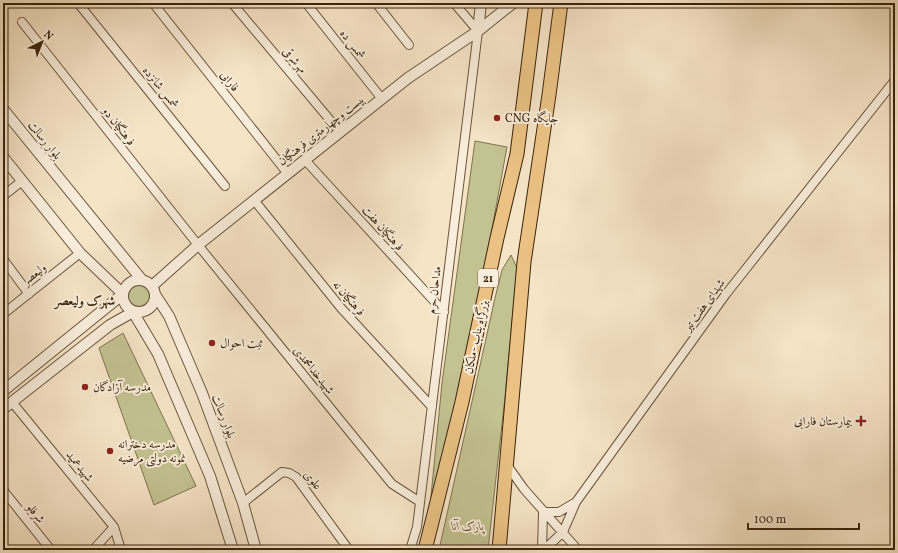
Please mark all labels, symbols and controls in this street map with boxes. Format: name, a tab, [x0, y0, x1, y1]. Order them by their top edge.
north arrow	[22, 22, 62, 62]
street label: شمس ده	[336, 26, 369, 63]
text: N	[40, 28, 56, 44]
street label: مهرشرقی	[279, 44, 310, 78]
street label: شمس شانزده	[138, 63, 182, 112]
street label: فارابی	[216, 68, 242, 95]
street label: بیست وچهارمتری فرهنگیان	[275, 92, 368, 170]
street label: فرهنگیان دو	[97, 102, 138, 149]
place label: CNG جایگاه	[505, 110, 558, 127]
marker: CNG جایگاه	[492, 113, 502, 123]
street label: بلوار رسالت	[24, 118, 65, 164]
street label: فرهنگیان هفت	[358, 203, 407, 255]
street label: ولیعصر	[17, 260, 50, 291]
street label: مداحان حرم	[424, 265, 448, 315]
road number: 21	[478, 269, 498, 287]
street label: شهدای هفت تیر	[679, 276, 729, 337]
street label: فرهنگیان نه	[328, 278, 368, 320]
district label: شهرک ولیعصر	[53, 293, 116, 311]
street label: بزرگراه بناب -ملکان	[460, 299, 493, 376]
place label: ثبت احوال	[220, 336, 263, 352]
marker: ثبت احوال	[207, 338, 217, 348]
street label: شهیدخدامحمدی	[289, 343, 337, 398]
place label: مدرسه آزادگان	[93, 379, 151, 396]
marker: مدرسه آزادگان	[80, 382, 90, 392]
street label: بلوار رسالت	[207, 392, 239, 441]
place label: بیمارستان فارابی	[794, 414, 852, 430]
marker: بیمارستان فارابی	[855, 415, 867, 427]
place label: مدرسه دخترانه نمونه دولتی مرضیه	[118, 437, 186, 467]
marker: مدرسه دخترانه نمونه دولتی مرضیه	[105, 446, 115, 456]
street label: شهیدعمید	[62, 448, 97, 485]
street label: علوی	[299, 468, 325, 494]
street label: شرفلو	[21, 499, 48, 527]
scale bar	[748, 505, 859, 531]
text: 100 m	[754, 512, 787, 528]
park label: پارک آنا	[451, 518, 486, 535]

